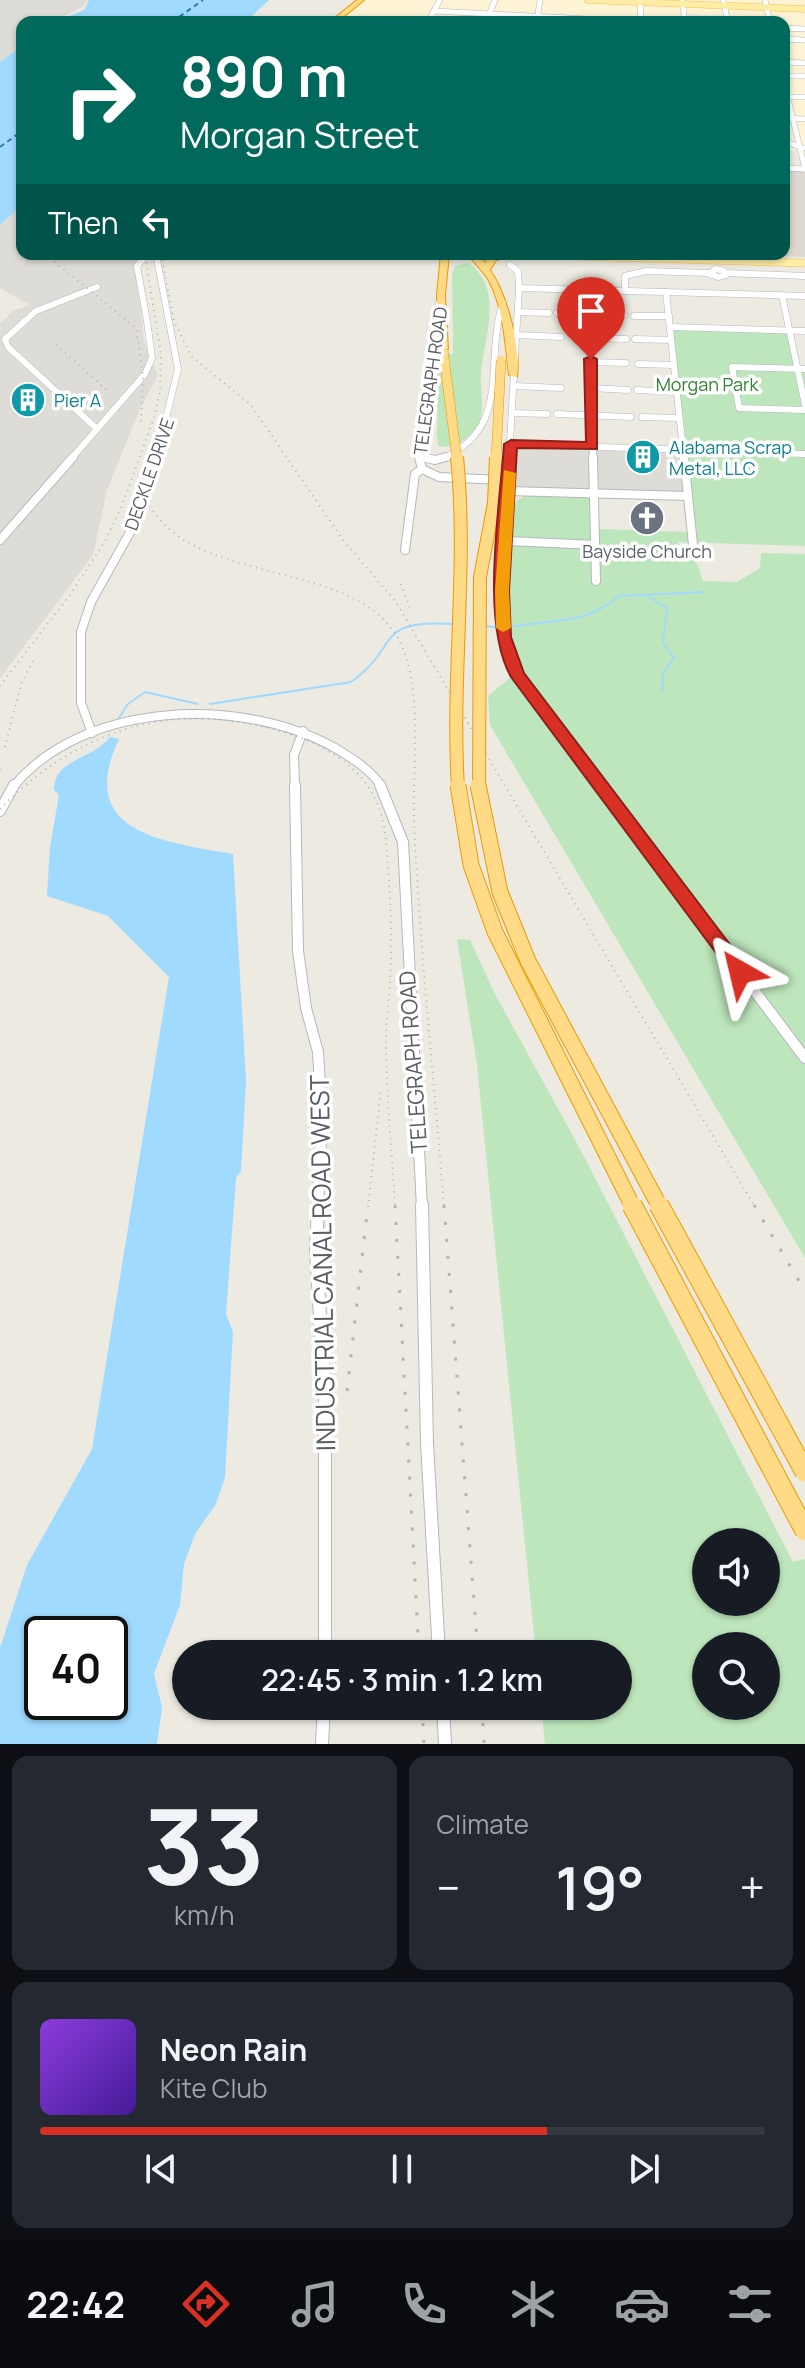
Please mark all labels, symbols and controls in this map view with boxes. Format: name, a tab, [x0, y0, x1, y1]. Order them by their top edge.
text: 890 m	[180, 37, 348, 114]
icon: right	[48, 48, 152, 152]
text: Morgan Street	[180, 110, 419, 159]
icon: left	[135, 200, 179, 244]
text: Then	[48, 202, 119, 243]
pin	[557, 277, 625, 359]
icon: arrive	[569, 289, 613, 333]
street label: TELEGRAPH ROAD	[408, 305, 452, 457]
park label: Morgan Park	[656, 372, 759, 396]
building icon: Pier A	[9, 381, 47, 419]
place label: Pier A	[54, 388, 102, 412]
street label: DECKLE DRIVE	[119, 415, 179, 533]
place label: Alabama Scrap Metal, LLC	[669, 435, 792, 480]
building icon: Alabama Scrap Metal, LLC	[624, 438, 662, 476]
church icon: Bayside Church	[628, 499, 666, 537]
place label: Bayside Church	[582, 539, 712, 563]
position arrow	[698, 930, 782, 1014]
street label: TELEGRAPH ROAD	[392, 970, 434, 1154]
street label: INDUSTRIAL CANAL ROAD WEST	[301, 1074, 343, 1451]
map controls	[692, 1528, 780, 1720]
button: sound	[692, 1528, 780, 1616]
speed limit sign: 40	[24, 1616, 128, 1720]
button: search	[692, 1632, 780, 1720]
text: 22:45 · 3 min · 1.2 km	[261, 1659, 543, 1700]
text: 33	[144, 1774, 265, 1916]
text: Climate	[437, 1806, 529, 1842]
text: 19°	[555, 1846, 645, 1928]
text: −	[437, 1857, 460, 1917]
text: +	[740, 1857, 765, 1917]
text: km/h	[174, 1897, 234, 1933]
text: Neon Rain	[160, 2029, 307, 2070]
text: Kite Club	[160, 2070, 267, 2106]
icon: previous	[139, 2147, 183, 2191]
icon: pause	[380, 2147, 424, 2191]
icon: next	[622, 2147, 666, 2191]
icon: directions	[178, 2276, 234, 2332]
icon: music	[287, 2276, 343, 2332]
icon: phone	[396, 2276, 452, 2332]
icon: climate	[505, 2276, 561, 2332]
icon: car	[614, 2276, 670, 2332]
icon: filters	[722, 2276, 778, 2332]
text: 22:42	[26, 2280, 125, 2329]

